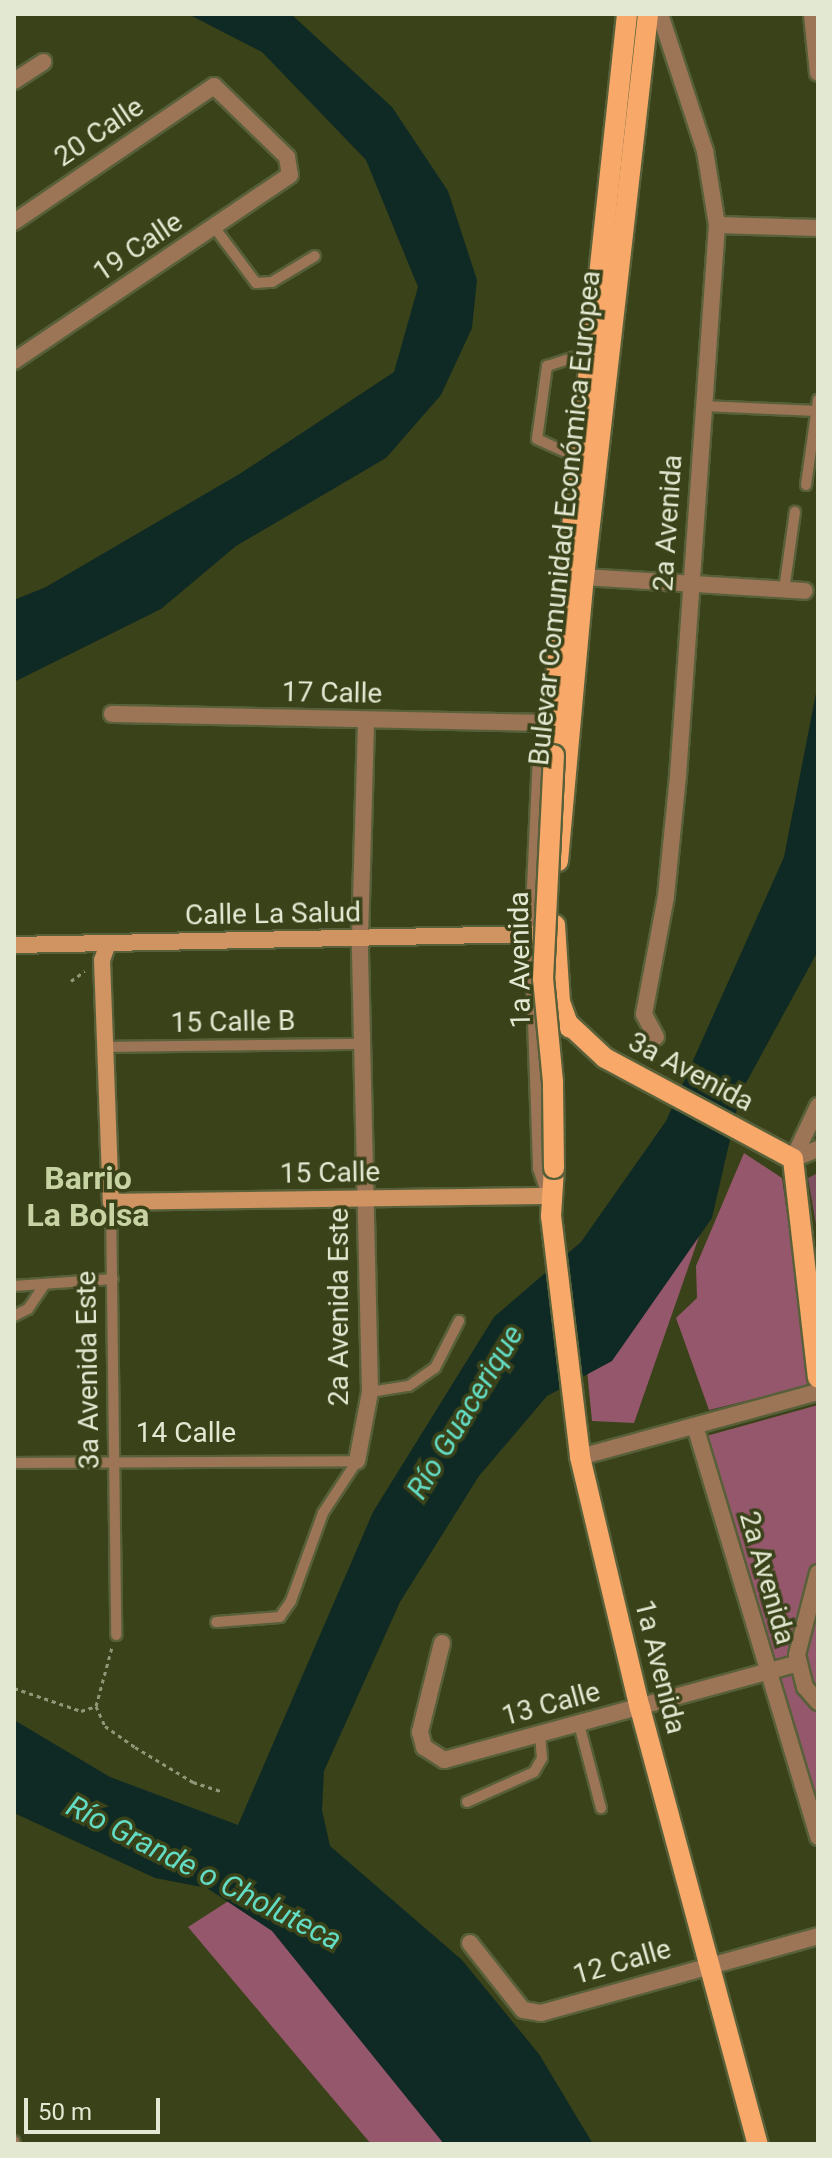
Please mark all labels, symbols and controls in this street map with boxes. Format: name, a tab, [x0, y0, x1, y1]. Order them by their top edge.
street label: 20 Calle	[48, 90, 150, 174]
street label: 19 Calle	[87, 205, 189, 289]
street label: Bulevar Comunidad Económica Europea	[522, 269, 608, 767]
street label: 2a Avenida	[646, 453, 690, 593]
street label: 17 Calle	[282, 675, 382, 711]
street label: 1a Avenida	[502, 891, 538, 1029]
street label: Calle La Salud	[185, 896, 361, 932]
street label: 15 Calle B	[170, 1004, 296, 1040]
street label: 3a Avenida	[623, 1025, 759, 1119]
street label: 15 Calle	[280, 1155, 380, 1191]
district label: Barrio La Bolsa	[27, 1160, 149, 1235]
street label: 2a Avenida Este	[322, 1208, 356, 1406]
street label: 3a Avenida Este	[69, 1271, 107, 1469]
water label: Río Guacerique	[399, 1319, 531, 1505]
street label: 14 Calle	[136, 1416, 236, 1450]
street label: 2a Avenida	[732, 1508, 802, 1648]
street label: 1a Avenida	[627, 1596, 693, 1738]
street label: 13 Calle	[498, 1675, 604, 1733]
water label: Río Grande o Choluteca	[60, 1788, 348, 1958]
street label: 12 Calle	[569, 1932, 675, 1992]
scale bar	[28, 2082, 164, 2132]
text: 50 m	[38, 2098, 92, 2126]

